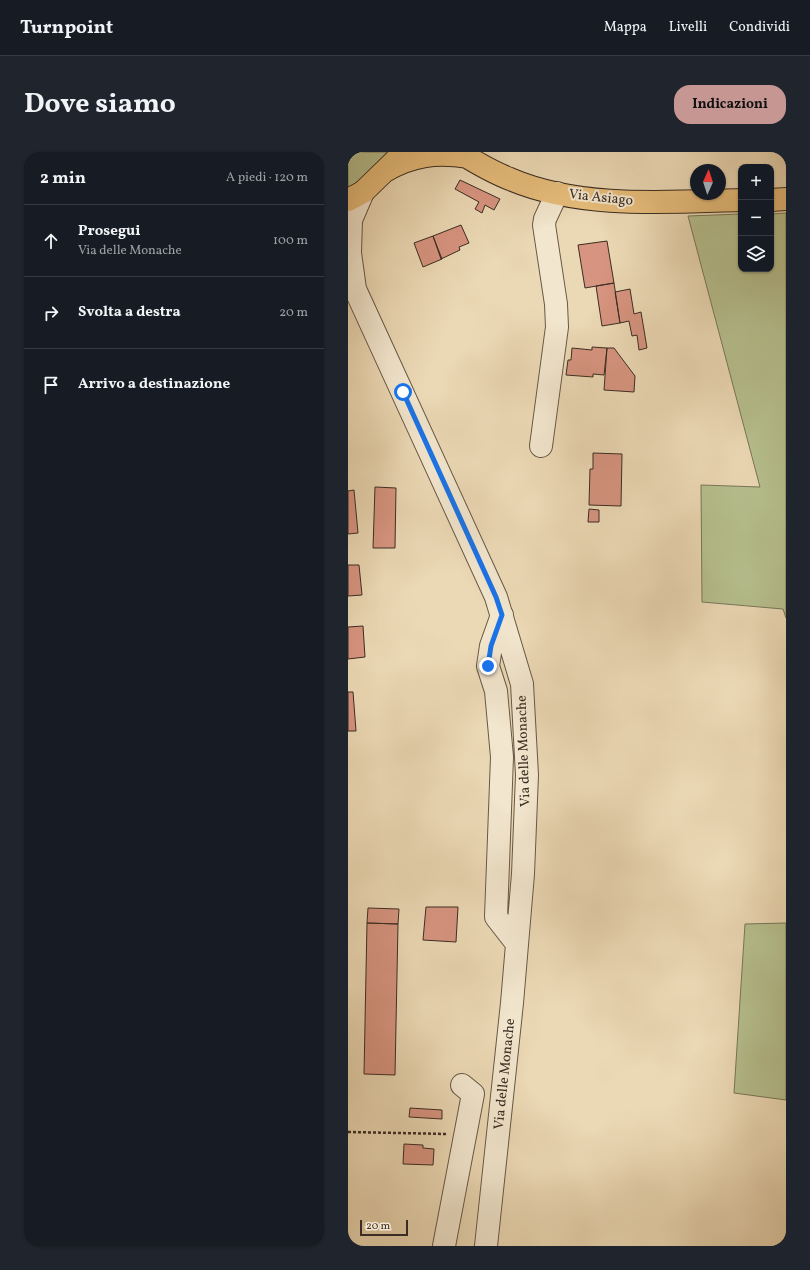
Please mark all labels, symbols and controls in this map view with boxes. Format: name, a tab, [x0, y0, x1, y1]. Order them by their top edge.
text: Turnpoint	[20, 15, 113, 41]
text: Mappa	[604, 18, 647, 37]
text: Livelli	[669, 18, 707, 37]
text: Condividi	[729, 18, 790, 37]
text: Dove siamo	[24, 85, 176, 124]
button: Indicazioni	[674, 85, 786, 124]
north arrow	[690, 164, 726, 200]
map controls	[738, 164, 774, 272]
button: +	[738, 164, 774, 200]
text: 2 min	[40, 167, 86, 190]
text: A piedi · 120 m	[226, 169, 308, 187]
street label: Via Asiago	[568, 185, 634, 211]
button: −	[738, 200, 774, 236]
text: Prosegui	[78, 221, 141, 242]
icon: ahead	[40, 230, 62, 252]
text: 100 m	[273, 232, 308, 250]
button: layers	[738, 236, 774, 272]
text: Via delle Monache	[78, 242, 182, 260]
icon: right	[40, 302, 62, 324]
text: Svolta a destra	[78, 302, 181, 323]
text: 20 m	[279, 304, 308, 322]
icon: arrive	[40, 374, 62, 396]
text: Arrivo a destinazione	[78, 374, 230, 395]
route start	[394, 383, 412, 401]
route end	[479, 657, 497, 675]
street label: Via delle Monache	[513, 695, 535, 807]
street label: Via delle Monache	[490, 1017, 520, 1131]
scale bar	[360, 1218, 408, 1237]
text: 20 m	[366, 1219, 390, 1234]

